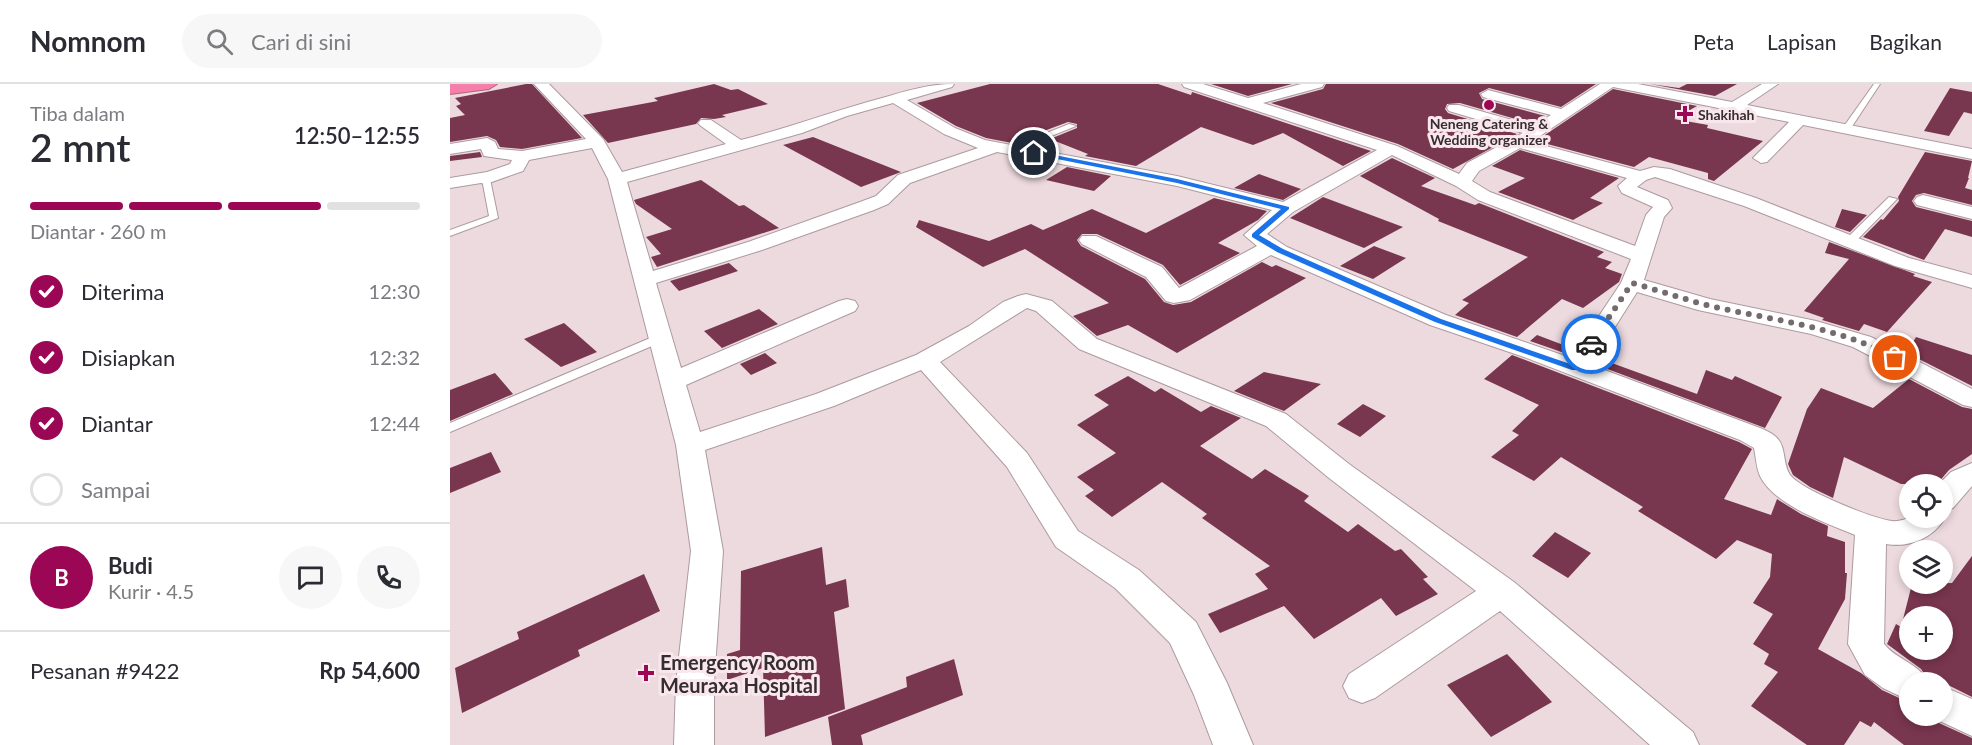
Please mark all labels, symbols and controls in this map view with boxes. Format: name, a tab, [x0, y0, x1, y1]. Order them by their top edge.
search box	[182, 14, 602, 68]
text: Nomnom	[30, 24, 146, 58]
icon: search	[203, 25, 236, 58]
text: Cari di sini	[251, 28, 351, 55]
text: Peta	[1693, 29, 1734, 54]
text: Lapisan	[1767, 29, 1836, 54]
text: Bagikan	[1869, 29, 1942, 54]
marker: Neneng Catering & Wedding organizer	[1482, 98, 1496, 112]
text: Tiba dalam	[30, 101, 125, 125]
marker: Shakihah	[1676, 105, 1694, 123]
place label: Shakihah	[1698, 106, 1755, 123]
place label: Neneng Catering & Wedding organizer	[1430, 115, 1549, 148]
text: 12:50–12:55	[294, 122, 420, 149]
text: 2 mnt	[30, 124, 131, 170]
pin	[1008, 127, 1059, 178]
icon: home	[1017, 136, 1050, 169]
text: Diantar · 260 m	[30, 219, 167, 243]
icon: check	[30, 275, 63, 308]
text: Diterima	[81, 278, 165, 305]
text: 12:30	[369, 279, 420, 303]
courier	[1561, 314, 1621, 374]
icon: car	[1575, 328, 1608, 361]
pin	[1869, 332, 1920, 383]
icon: check	[30, 341, 63, 374]
icon: bag	[1878, 341, 1911, 374]
text: Disiapkan	[81, 344, 175, 371]
text: 12:32	[369, 345, 420, 369]
icon: check	[30, 407, 63, 440]
text: Diantar	[81, 410, 153, 437]
text: 12:44	[369, 411, 420, 435]
map controls	[1899, 474, 1953, 726]
button: locate	[1899, 474, 1953, 528]
text: Sampai	[81, 476, 150, 503]
button: layers	[1899, 540, 1953, 594]
button: chat	[279, 546, 342, 609]
button: phone	[357, 546, 420, 609]
text: Budi	[108, 552, 153, 579]
text: B	[54, 564, 69, 591]
text: Kurir · 4.5	[108, 579, 194, 603]
button: +	[1899, 606, 1953, 660]
place label: Emergency Room Meuraxa Hospital	[660, 650, 818, 697]
text: Pesanan #9422	[30, 657, 180, 684]
text: Rp 54,600	[319, 657, 420, 684]
marker: Emergency Room Meuraxa Hospital	[637, 664, 655, 682]
button: −	[1899, 672, 1953, 726]

